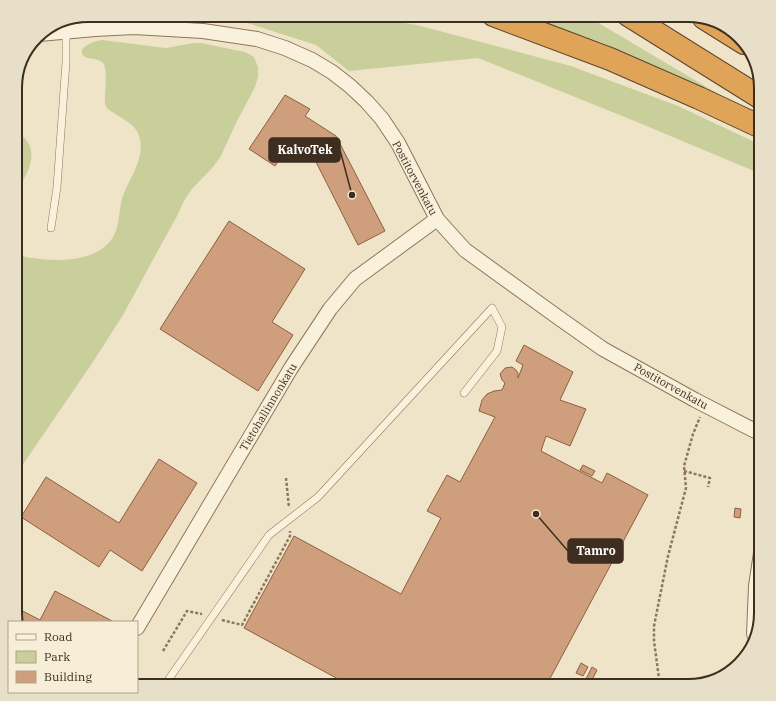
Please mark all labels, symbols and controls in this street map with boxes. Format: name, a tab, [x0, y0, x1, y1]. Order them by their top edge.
callout: KalvoTek	[269, 138, 340, 162]
street label: Postitorvenkatu	[389, 138, 441, 218]
text: KalvoTek	[277, 142, 333, 157]
street label: Tietohallinnonkatu	[236, 360, 300, 453]
street label: Postitorvenkatu	[632, 360, 711, 412]
callout: Tamro	[568, 539, 623, 563]
text: Tamro	[576, 543, 616, 558]
legend	[8, 621, 138, 693]
text: Road	[44, 629, 73, 644]
text: Park	[44, 649, 70, 664]
text: Building	[44, 669, 92, 684]

